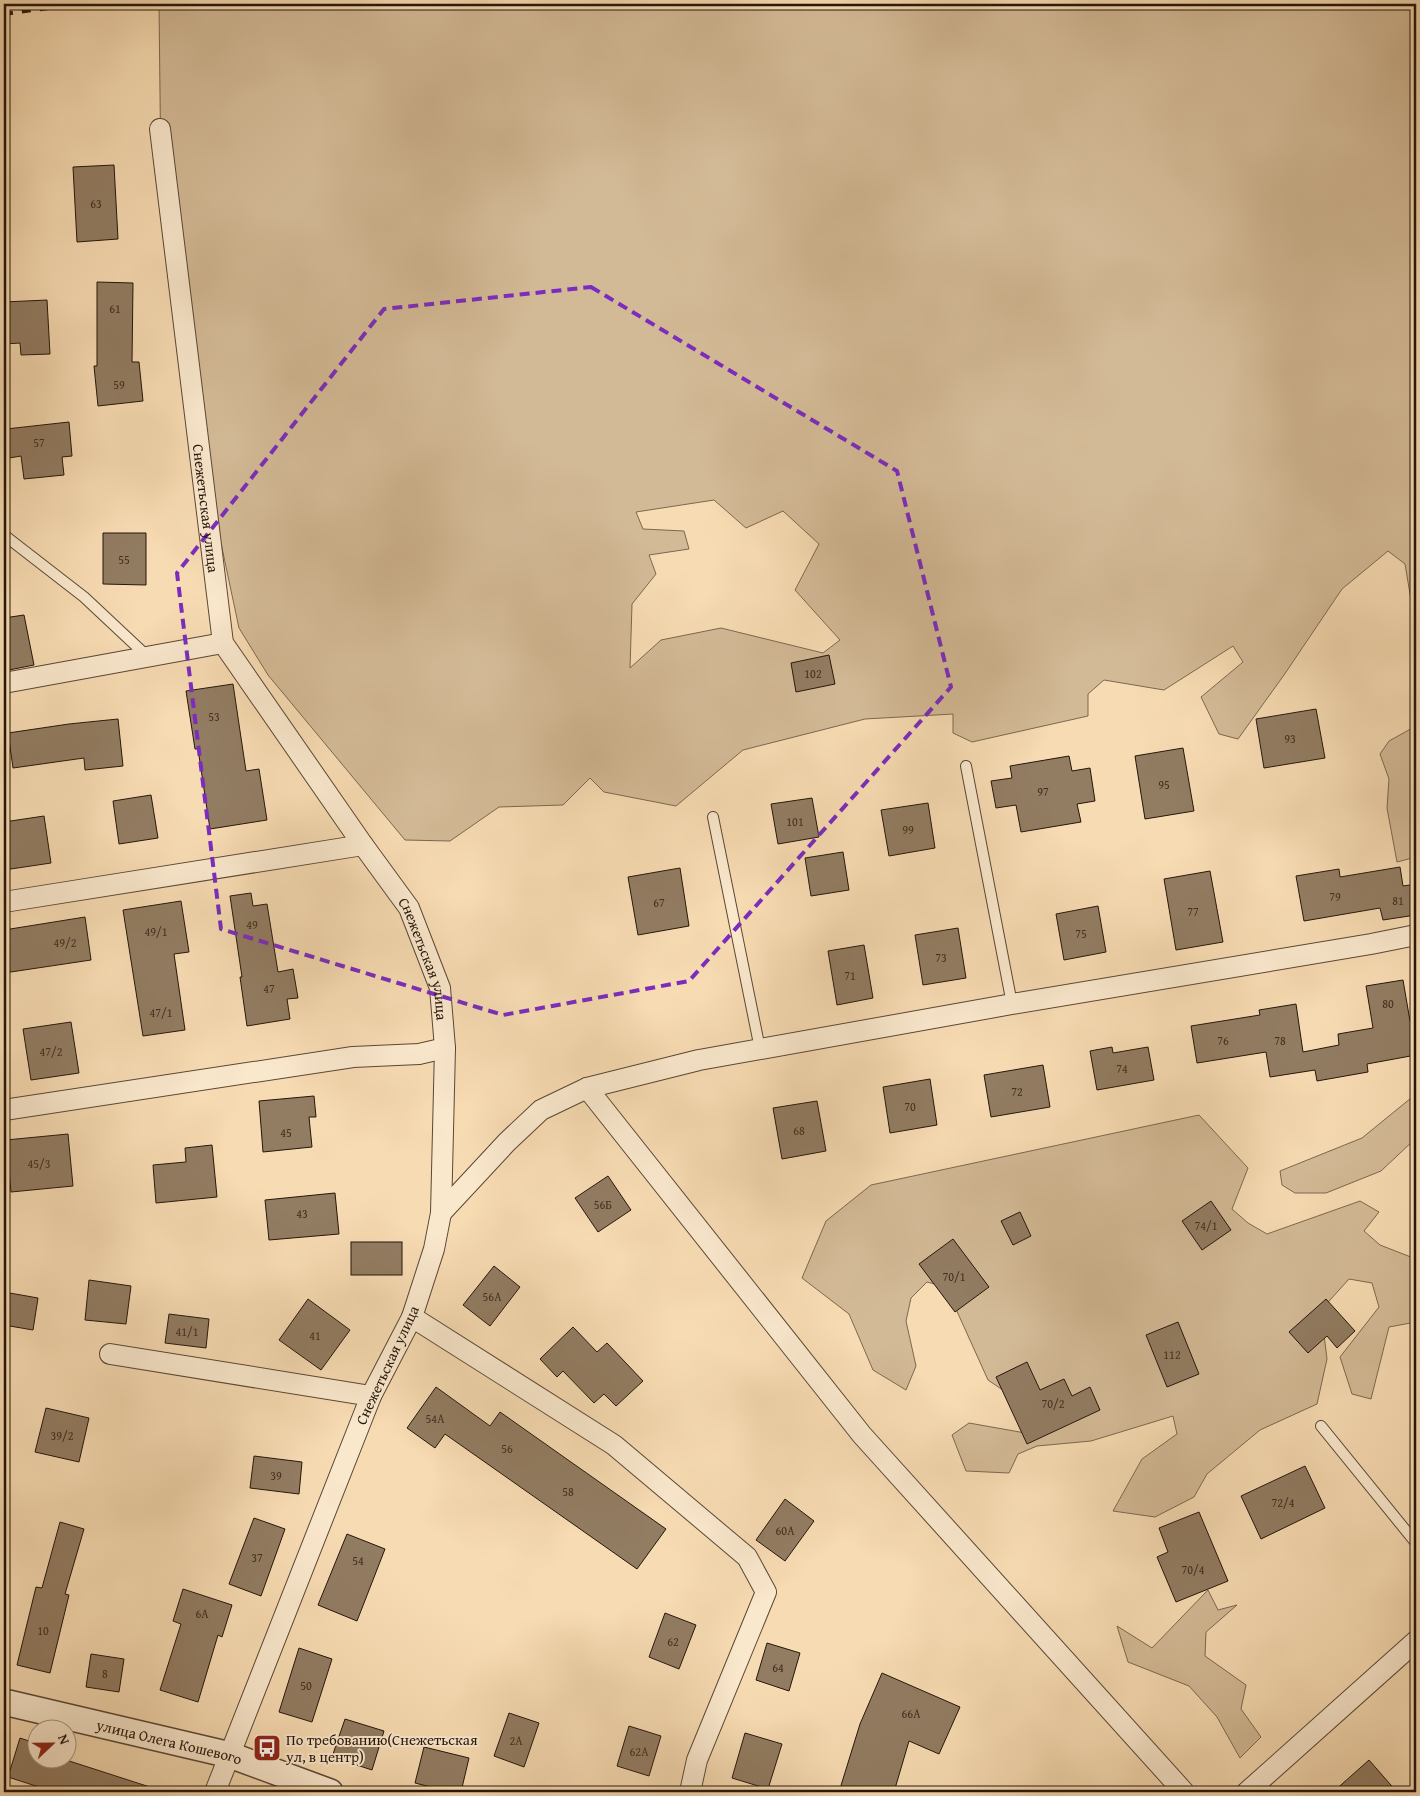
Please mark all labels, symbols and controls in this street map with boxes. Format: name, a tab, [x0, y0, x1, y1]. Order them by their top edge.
house number: 63	[90, 195, 102, 212]
house number: 61	[109, 300, 121, 317]
house number: 59	[113, 376, 125, 393]
house number: 57	[33, 434, 45, 451]
street label: Снежетьская улица	[188, 443, 225, 575]
house number: 55	[118, 551, 130, 568]
house number: 102	[804, 665, 822, 682]
house number: 53	[208, 708, 220, 725]
house number: 93	[1284, 730, 1296, 747]
house number: 95	[1158, 776, 1170, 793]
house number: 97	[1037, 783, 1049, 800]
house number: 101	[786, 813, 804, 830]
house number: 99	[902, 821, 914, 838]
house number: 79	[1329, 888, 1341, 905]
house number: 81	[1392, 892, 1404, 909]
street label: Снежетьская улица	[394, 893, 453, 1022]
house number: 67	[653, 894, 665, 911]
house number: 77	[1187, 903, 1199, 920]
house number: 49	[246, 916, 258, 933]
house number: 49/1	[145, 923, 168, 940]
house number: 75	[1075, 925, 1087, 942]
house number: 49/2	[54, 934, 77, 951]
house number: 73	[935, 949, 947, 966]
house number: 71	[844, 967, 856, 984]
house number: 47	[263, 980, 275, 997]
house number: 80	[1382, 995, 1394, 1012]
house number: 47/1	[150, 1004, 173, 1021]
house number: 76	[1217, 1032, 1229, 1049]
house number: 78	[1274, 1032, 1286, 1049]
house number: 47/2	[40, 1043, 63, 1060]
house number: 74	[1116, 1060, 1128, 1077]
house number: 72	[1011, 1083, 1023, 1100]
house number: 70	[904, 1098, 916, 1115]
house number: 68	[793, 1122, 805, 1139]
house number: 45	[280, 1124, 292, 1141]
house number: 45/3	[28, 1155, 51, 1172]
house number: 56Б	[594, 1196, 612, 1213]
house number: 43	[296, 1205, 308, 1222]
house number: 74/1	[1195, 1217, 1218, 1234]
house number: 70/1	[943, 1268, 966, 1285]
house number: 56А	[483, 1288, 502, 1305]
street label: Снежетьская улица	[350, 1301, 424, 1428]
house number: 41/1	[176, 1323, 199, 1340]
house number: 41	[309, 1327, 321, 1344]
house number: 112	[1163, 1346, 1181, 1363]
house number: 70/2	[1042, 1395, 1065, 1412]
house number: 54А	[426, 1410, 445, 1427]
house number: 39/2	[51, 1427, 74, 1444]
house number: 56	[501, 1440, 513, 1457]
house number: 39	[270, 1467, 282, 1484]
house number: 58	[562, 1483, 574, 1500]
house number: 72/4	[1272, 1494, 1295, 1511]
house number: 60А	[776, 1522, 795, 1539]
house number: 37	[251, 1549, 263, 1566]
house number: 54	[352, 1552, 364, 1569]
house number: 70/4	[1182, 1561, 1205, 1578]
house number: 6А	[195, 1605, 209, 1622]
house number: 10	[37, 1622, 49, 1639]
house number: 62	[667, 1633, 679, 1650]
house number: 64	[772, 1659, 784, 1676]
house number: 8	[102, 1665, 108, 1682]
house number: 50	[300, 1677, 312, 1694]
house number: 66А	[902, 1705, 921, 1722]
street label: улица Олега Кошевого	[93, 1713, 246, 1769]
north arrow	[28, 1718, 78, 1768]
place label: По требованию(Снежетьская ул, в центр)	[285, 1729, 478, 1767]
text: N	[53, 1731, 75, 1748]
house number: 2А	[509, 1732, 523, 1749]
bus stop icon: По требованию(Снежетьская ул, в центр)	[252, 1733, 282, 1763]
house number: 62А	[630, 1743, 649, 1760]

